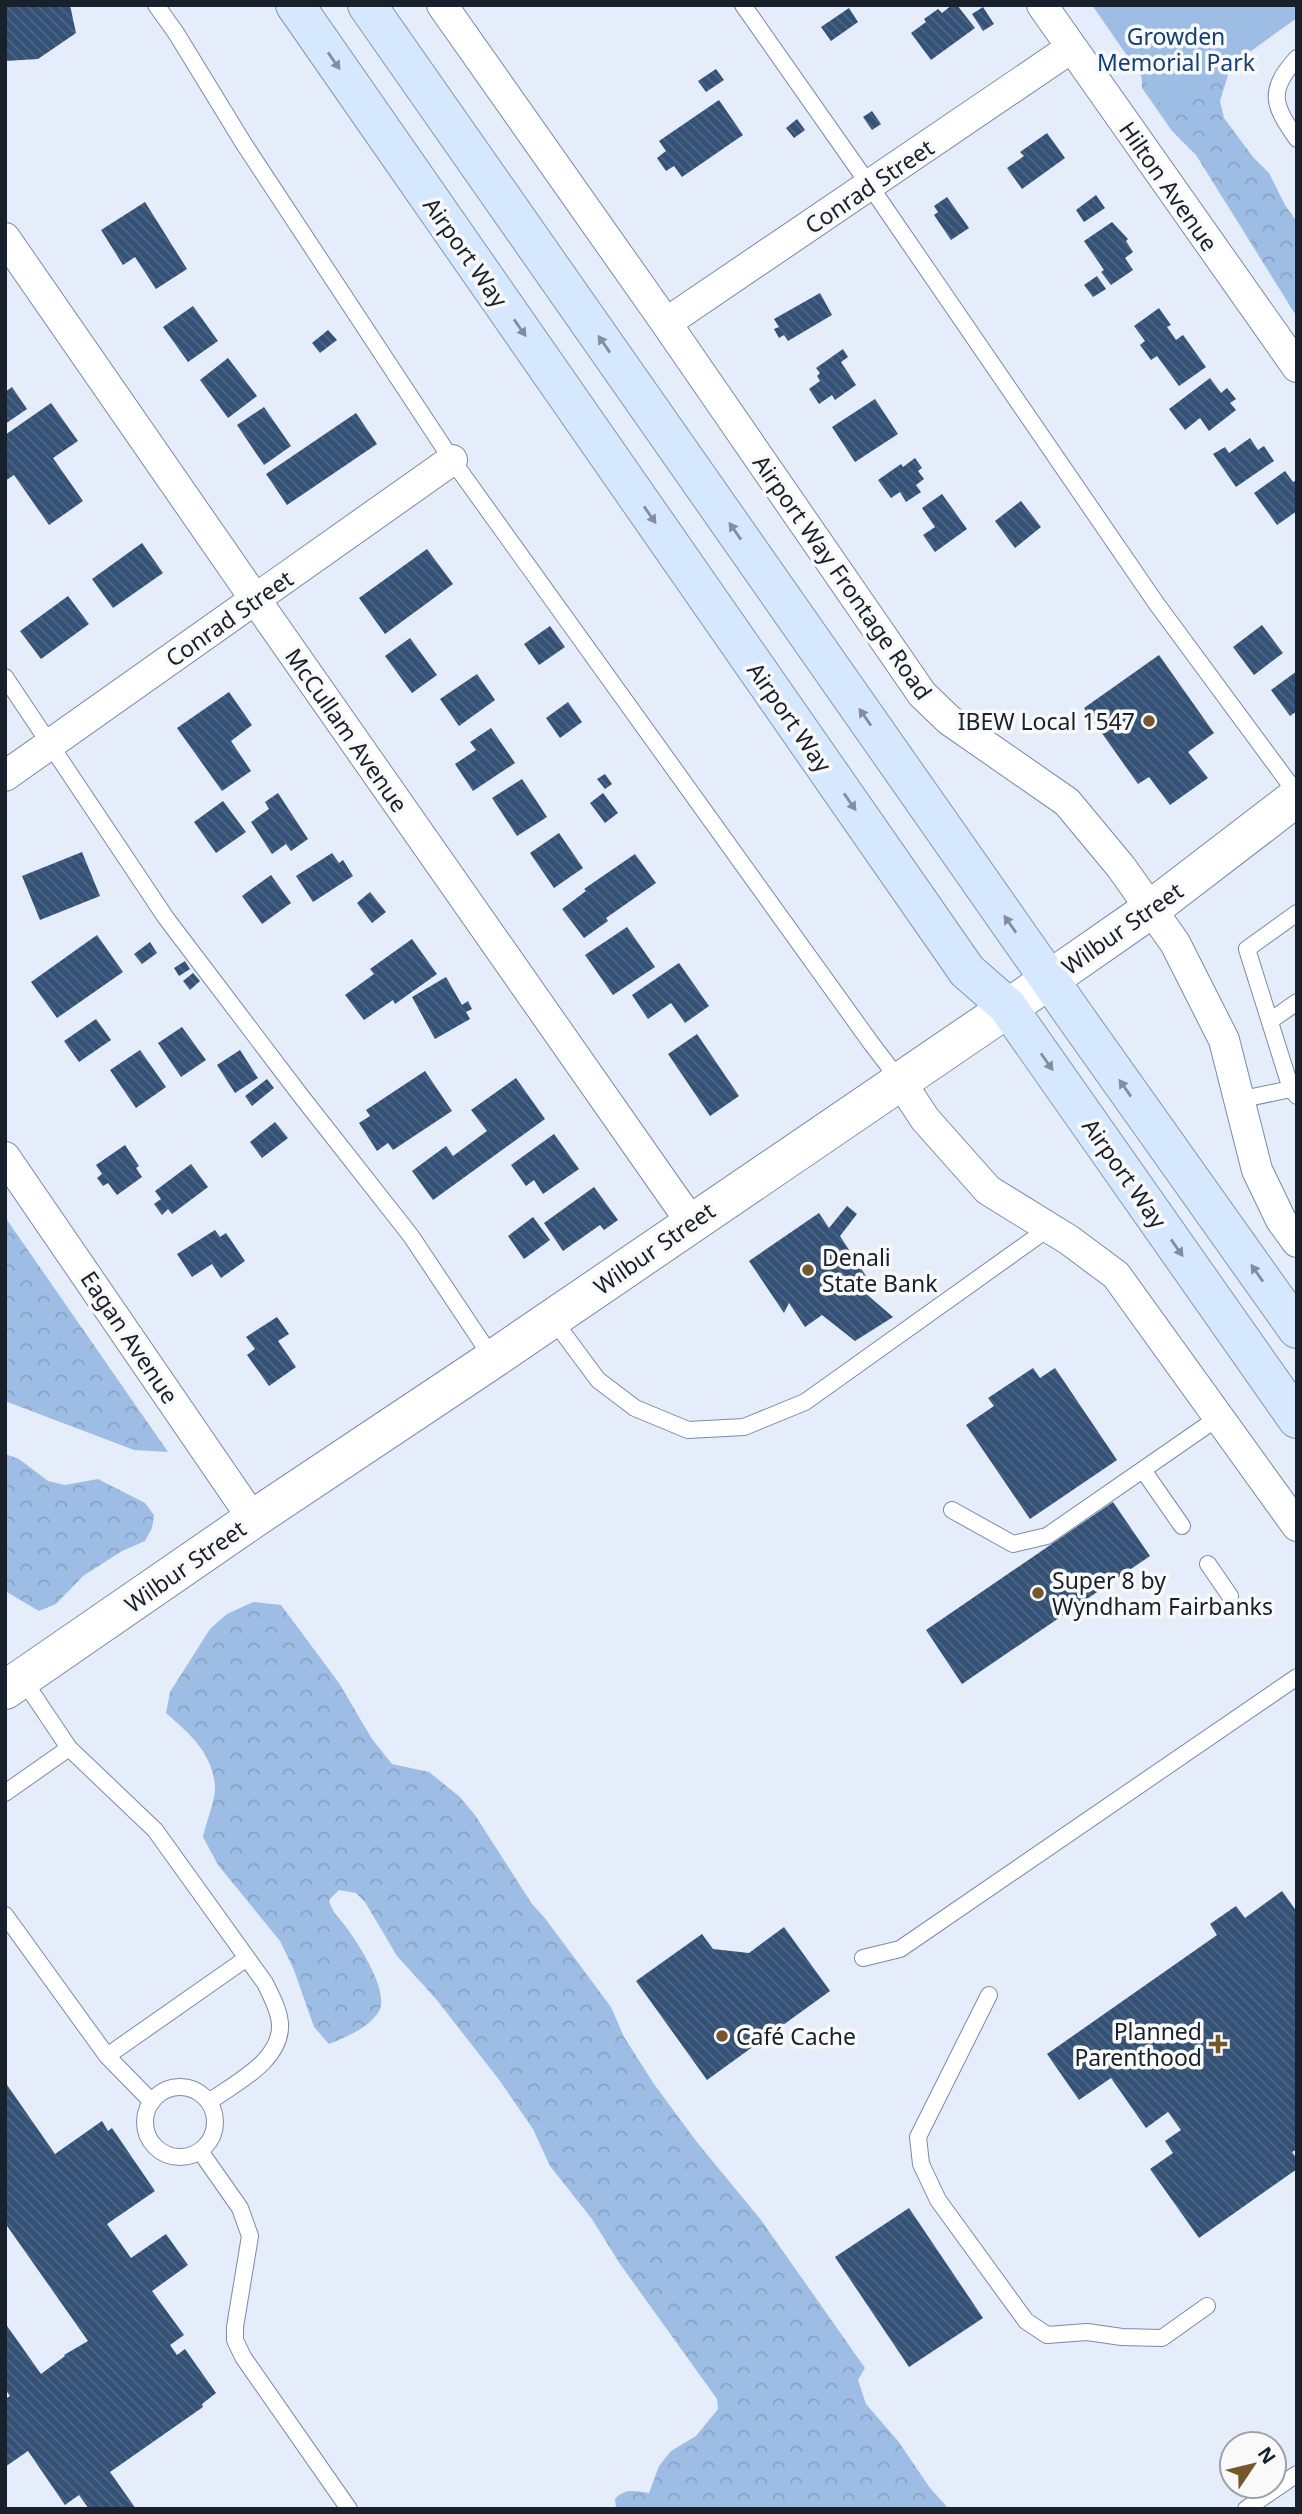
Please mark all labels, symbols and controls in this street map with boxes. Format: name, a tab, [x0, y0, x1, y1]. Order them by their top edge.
park label: Growden Memorial Park	[1097, 20, 1256, 78]
one-way arrow	[327, 52, 341, 70]
street label: Hilton Avenue	[1112, 115, 1226, 257]
street label: Conrad Street	[798, 131, 940, 241]
street label: Airport Way	[416, 191, 516, 314]
one-way arrow	[513, 319, 527, 337]
one-way arrow	[597, 335, 611, 353]
street label: Airport Way Frontage Road	[746, 448, 940, 706]
one-way arrow	[643, 506, 657, 524]
one-way arrow	[728, 522, 742, 540]
street label: Conrad Street	[159, 562, 299, 674]
street label: McCullam Avenue	[278, 641, 416, 819]
street label: Airport Way	[740, 656, 840, 779]
place label: IBEW Local 1547	[958, 705, 1135, 737]
one-way arrow	[858, 708, 872, 726]
marker: IBEW Local 1547	[1141, 713, 1157, 729]
one-way arrow	[843, 793, 857, 811]
street label: Wilbur Street	[1055, 874, 1189, 982]
one-way arrow	[1003, 915, 1017, 933]
one-way arrow	[1040, 1053, 1054, 1071]
one-way arrow	[1118, 1079, 1132, 1097]
street label: Airport Way	[1075, 1112, 1175, 1235]
street label: Wilbur Street	[587, 1194, 721, 1302]
one-way arrow	[1170, 1239, 1184, 1257]
place label: Denali State Bank	[822, 1241, 938, 1299]
marker: Denali State Bank	[800, 1262, 816, 1278]
street label: Eagan Avenue	[74, 1264, 186, 1410]
one-way arrow	[1250, 1264, 1264, 1282]
street label: Wilbur Street	[118, 1512, 252, 1620]
place label: Super 8 by Wyndham Fairbanks	[1052, 1564, 1273, 1622]
marker: Super 8 by Wyndham Fairbanks	[1030, 1585, 1046, 1601]
place label: Planned Parenthood	[1074, 2015, 1202, 2073]
place label: Café Cache	[736, 2020, 856, 2052]
marker: Café Cache	[714, 2028, 730, 2044]
marker: Planned Parenthood	[1208, 2034, 1228, 2054]
north arrow	[1218, 2430, 1288, 2500]
text: N	[1252, 2441, 1282, 2469]

